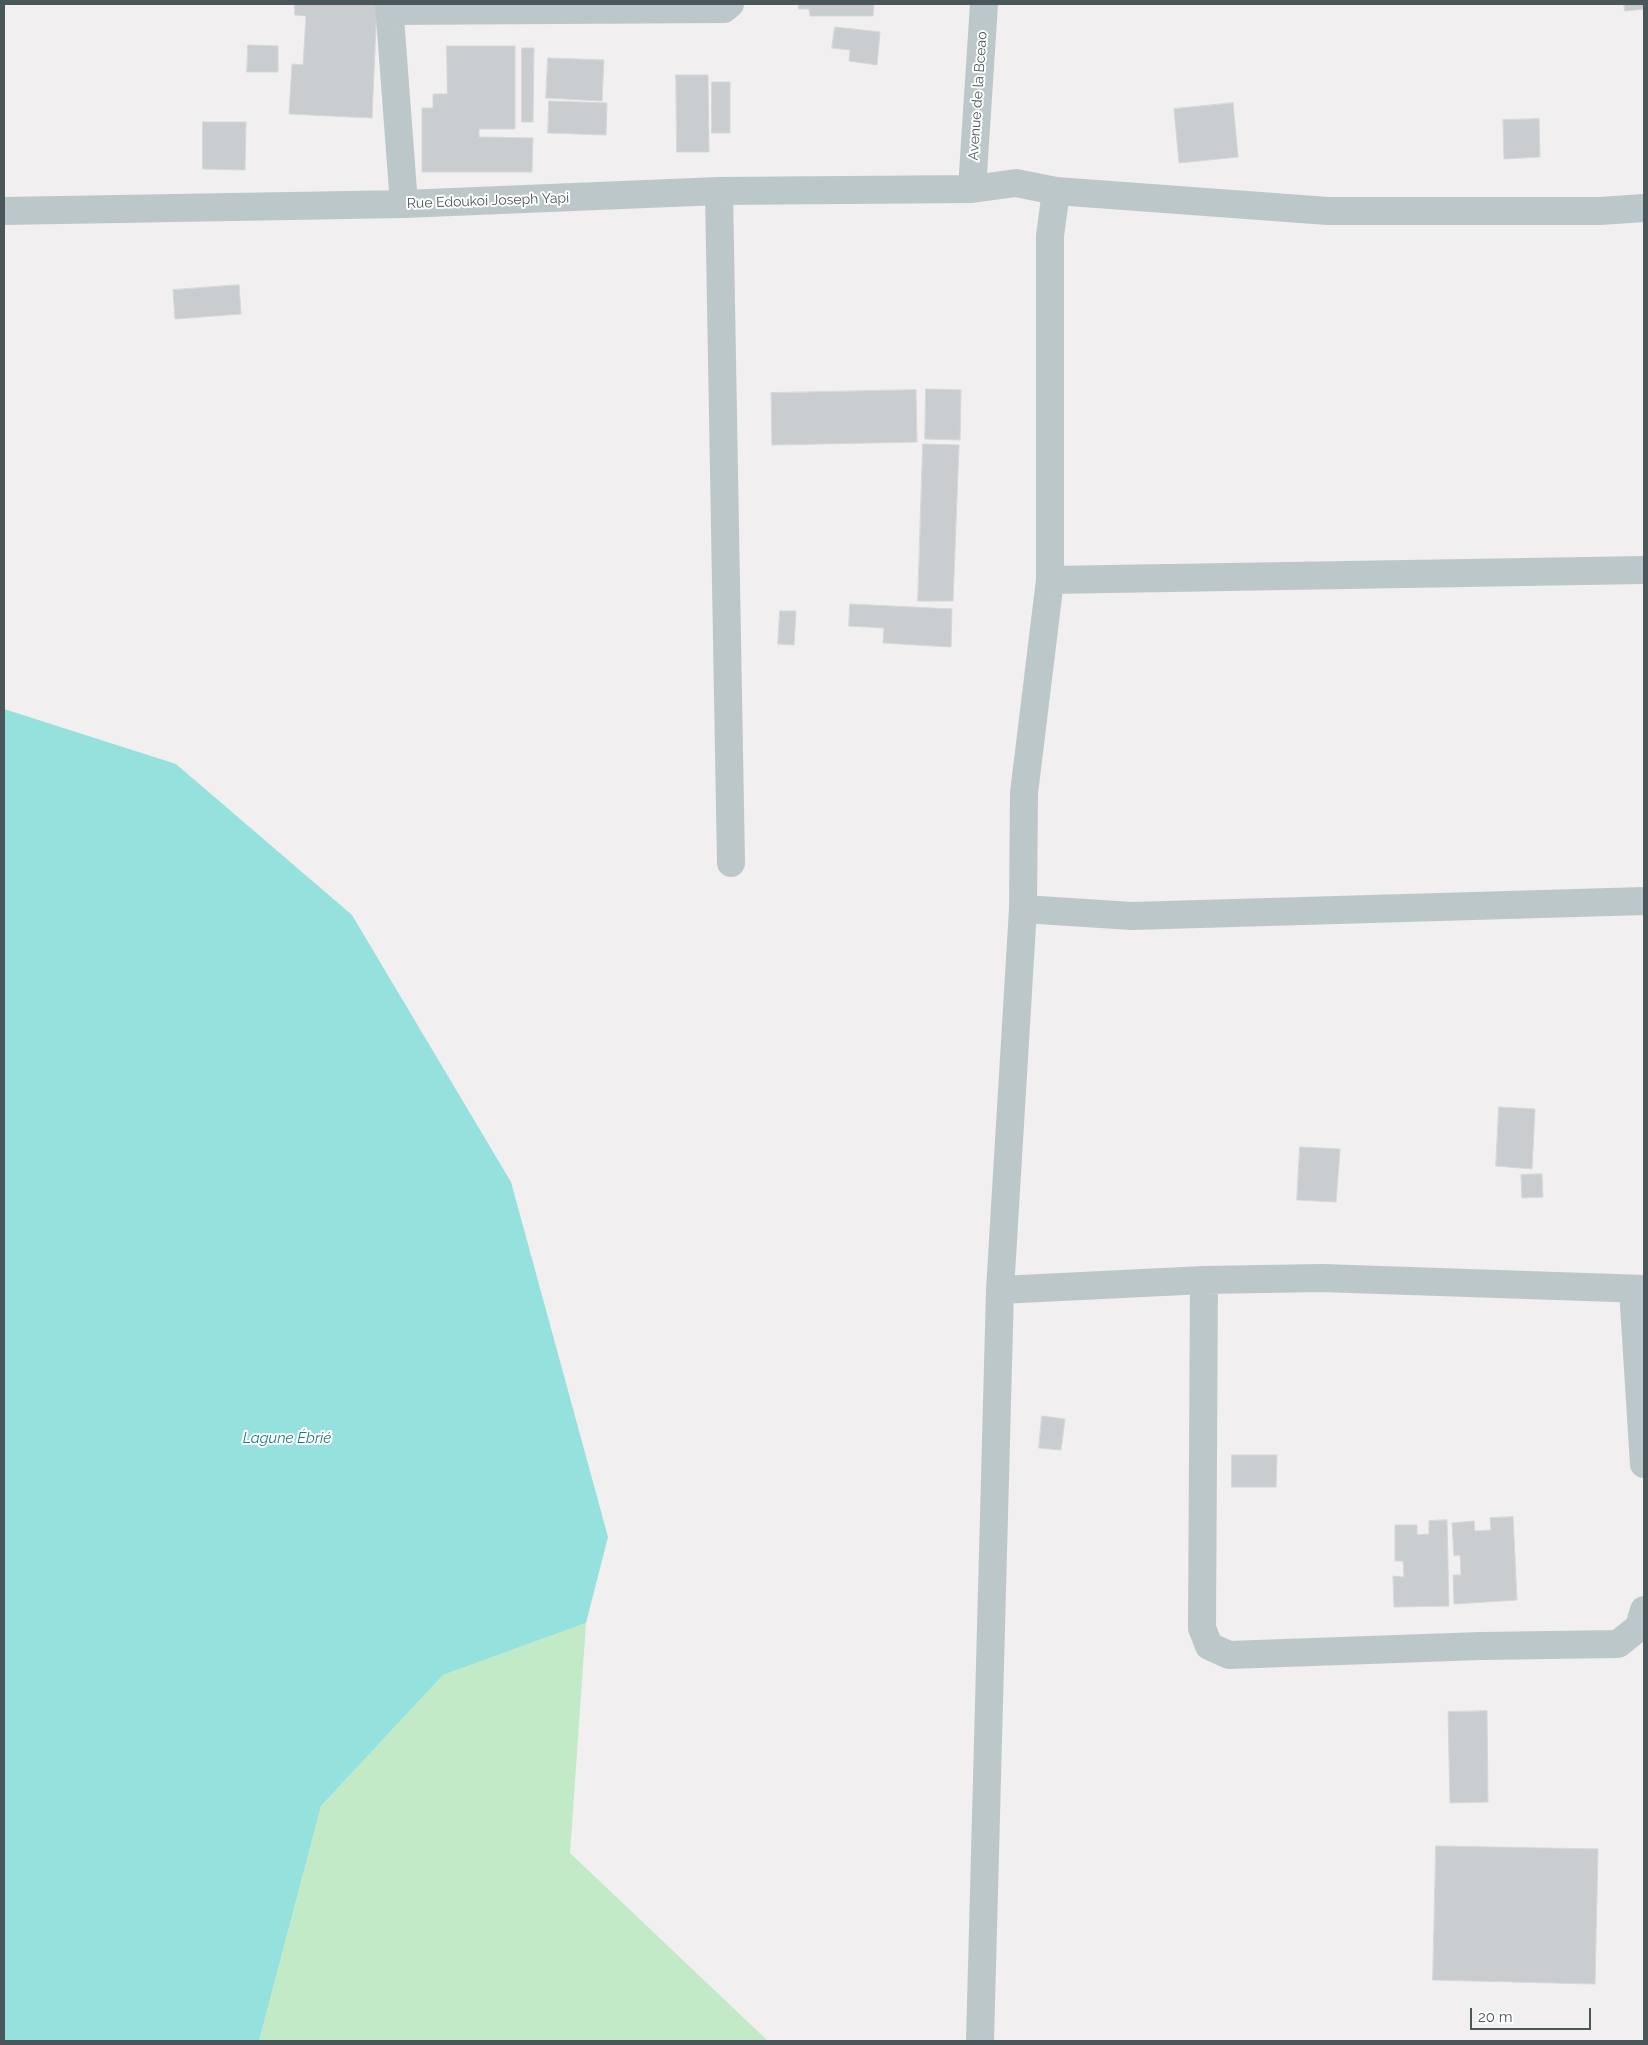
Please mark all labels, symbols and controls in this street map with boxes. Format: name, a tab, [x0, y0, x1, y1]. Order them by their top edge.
street label: Avenue de la Bceao	[965, 31, 991, 161]
street label: Rue Edoukoi Joseph Yapi	[407, 190, 569, 212]
water label: Lagune Ébrié	[243, 1429, 331, 1447]
scale bar	[1473, 1998, 1594, 2030]
text: 20 m	[1478, 2008, 1513, 2026]

